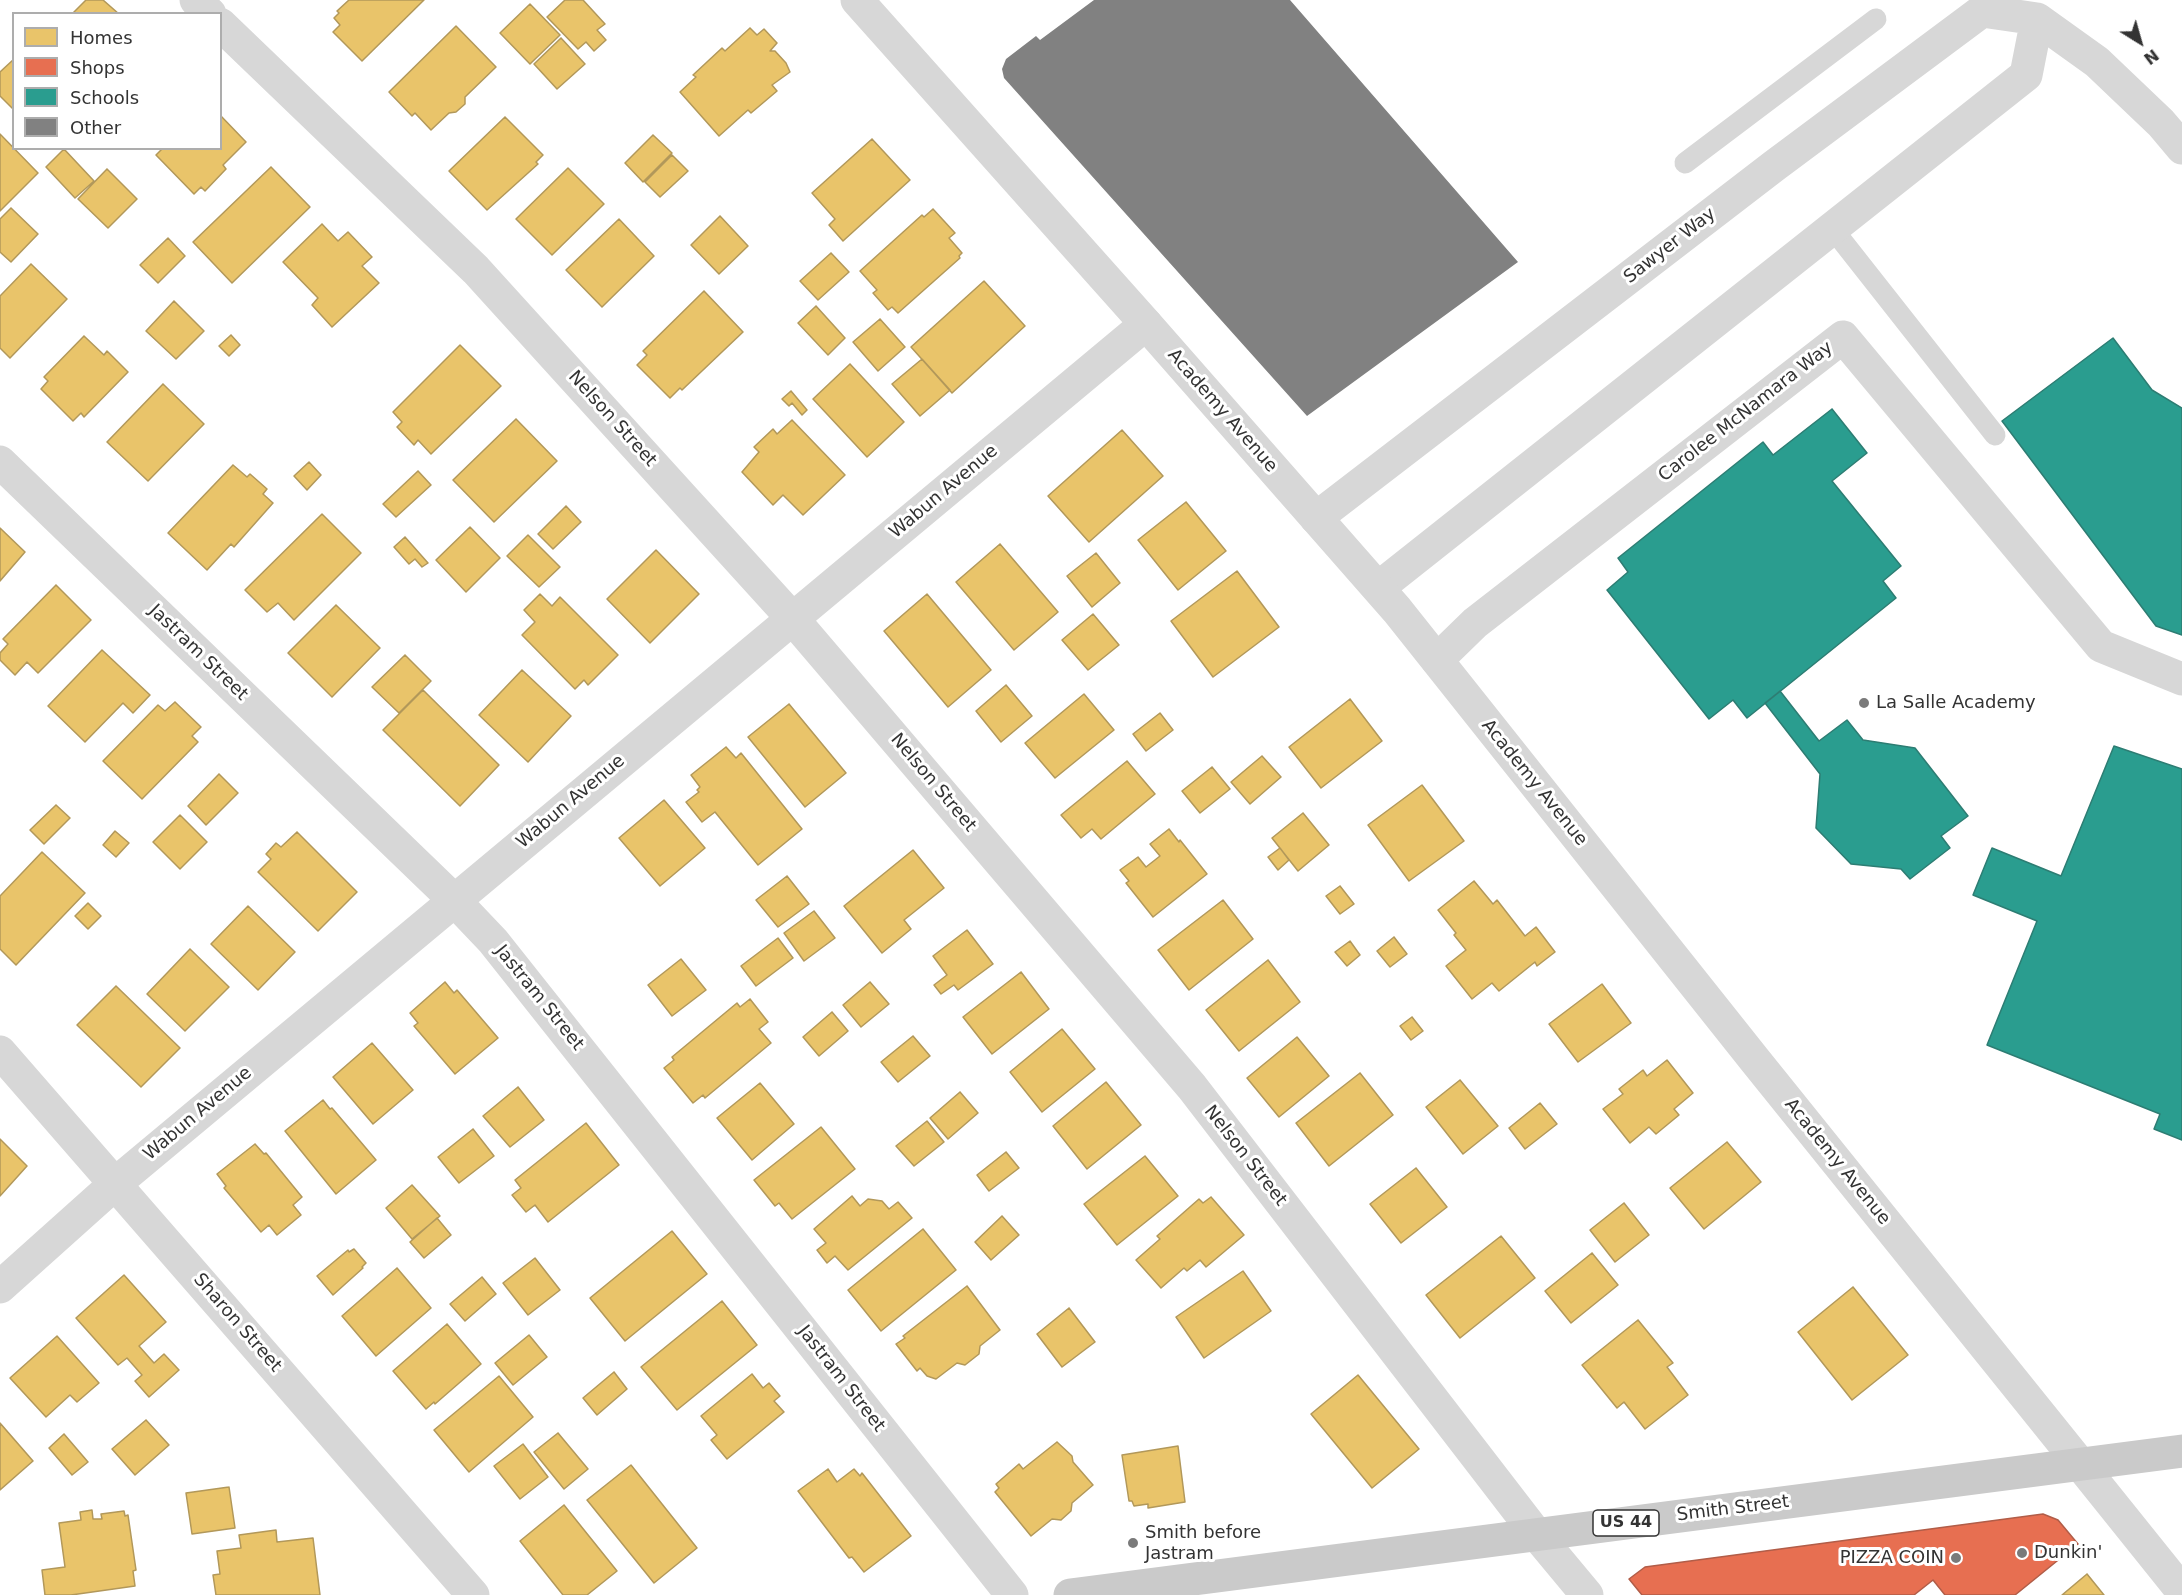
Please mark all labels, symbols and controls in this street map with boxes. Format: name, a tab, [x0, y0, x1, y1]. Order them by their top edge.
legend	[12, 12, 222, 150]
north arrow	[2110, 12, 2170, 72]
text: Homes	[70, 27, 133, 48]
text: N	[2140, 45, 2162, 68]
text: Shops	[70, 57, 125, 78]
text: Schools	[70, 87, 139, 108]
text: Other	[70, 117, 121, 138]
street label: Sawyer Way	[1620, 204, 1720, 288]
street label: Carolee McNamara Way	[1654, 337, 1838, 487]
street label: Academy Avenue	[1163, 345, 1281, 477]
street label: Nelson Street	[563, 367, 661, 471]
street label: Wabun Avenue	[886, 440, 1002, 544]
street label: Jastram Street	[144, 600, 252, 706]
place label: La Salle Academy	[1876, 692, 2036, 714]
marker: La Salle Academy	[1857, 696, 1871, 710]
street label: Academy Avenue	[1476, 716, 1592, 850]
street label: Nelson Street	[886, 729, 980, 837]
street label: Wabun Avenue	[513, 750, 629, 854]
street label: Jastram Street	[490, 941, 588, 1055]
street label: Wabun Avenue	[140, 1062, 256, 1166]
street label: Academy Avenue	[1779, 1095, 1895, 1229]
street label: Nelson Street	[1199, 1101, 1291, 1211]
street label: Sharon Street	[188, 1269, 286, 1377]
street label: Jastram Street	[793, 1321, 889, 1437]
street label: Smith Street	[1676, 1491, 1790, 1527]
road number: US 44	[1593, 1510, 1659, 1536]
place label: Smith before Jastram	[1145, 1522, 1261, 1564]
marker: Smith before Jastram	[1126, 1536, 1140, 1550]
place label: Dunkin'	[2034, 1542, 2102, 1564]
marker: Dunkin'	[2015, 1546, 2029, 1560]
place label: PIZZA COIN	[1840, 1547, 1944, 1569]
marker: PIZZA COIN	[1949, 1551, 1963, 1565]

